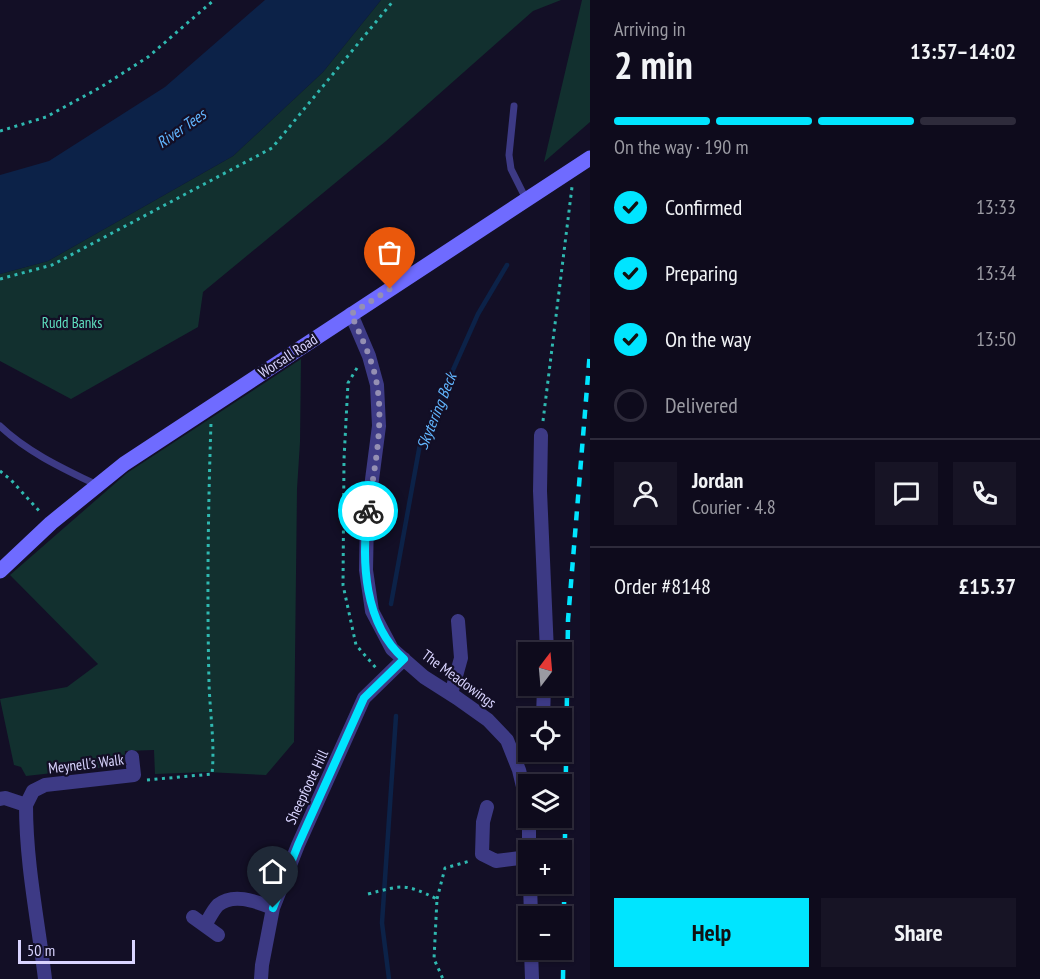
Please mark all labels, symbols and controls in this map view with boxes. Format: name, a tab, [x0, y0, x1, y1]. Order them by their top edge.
text: Arriving in	[614, 16, 686, 42]
text: 13:57–14:02	[910, 37, 1016, 65]
text: 2 min	[614, 39, 693, 90]
water label: River Tees	[153, 103, 211, 152]
text: On the way · 190 m	[614, 134, 749, 160]
icon: check	[614, 191, 647, 224]
text: Confirmed	[665, 193, 742, 221]
text: 13:33	[976, 194, 1016, 220]
pin	[364, 227, 415, 289]
icon: bag	[373, 236, 406, 269]
icon: check	[614, 257, 647, 290]
text: Preparing	[665, 259, 738, 287]
text: 13:34	[976, 260, 1016, 286]
park label: Rudd Banks	[42, 313, 102, 332]
icon: check	[614, 323, 647, 356]
text: On the way	[665, 325, 751, 353]
text: 13:50	[976, 326, 1016, 352]
street label: Worsall Road	[254, 329, 321, 382]
water label: Skytering Beck	[412, 368, 461, 452]
text: Delivered	[665, 391, 738, 419]
button: person	[614, 462, 677, 525]
button: chat	[875, 462, 938, 525]
button: phone	[953, 462, 1016, 525]
text: Jordan	[692, 466, 743, 494]
courier	[338, 481, 398, 541]
text: Courier · 4.8	[692, 494, 776, 520]
icon: bike	[352, 495, 385, 528]
text: Order #8148	[614, 572, 711, 600]
text: £15.37	[959, 572, 1016, 600]
north arrow	[518, 642, 572, 696]
map controls	[518, 642, 572, 960]
street label: The Meadowings	[418, 645, 500, 712]
button: locate	[518, 708, 572, 762]
street label: Sheepfoote Hill	[281, 746, 332, 827]
street label: Meynell's Walk	[47, 749, 125, 778]
button: layers	[518, 774, 572, 828]
button: +	[518, 840, 572, 894]
pin	[247, 846, 298, 908]
icon: home	[256, 855, 289, 888]
button: Help	[614, 898, 809, 967]
button: Share	[821, 898, 1016, 967]
button: −	[518, 906, 572, 960]
scale bar	[18, 937, 135, 964]
text: 50 m	[27, 940, 55, 960]

